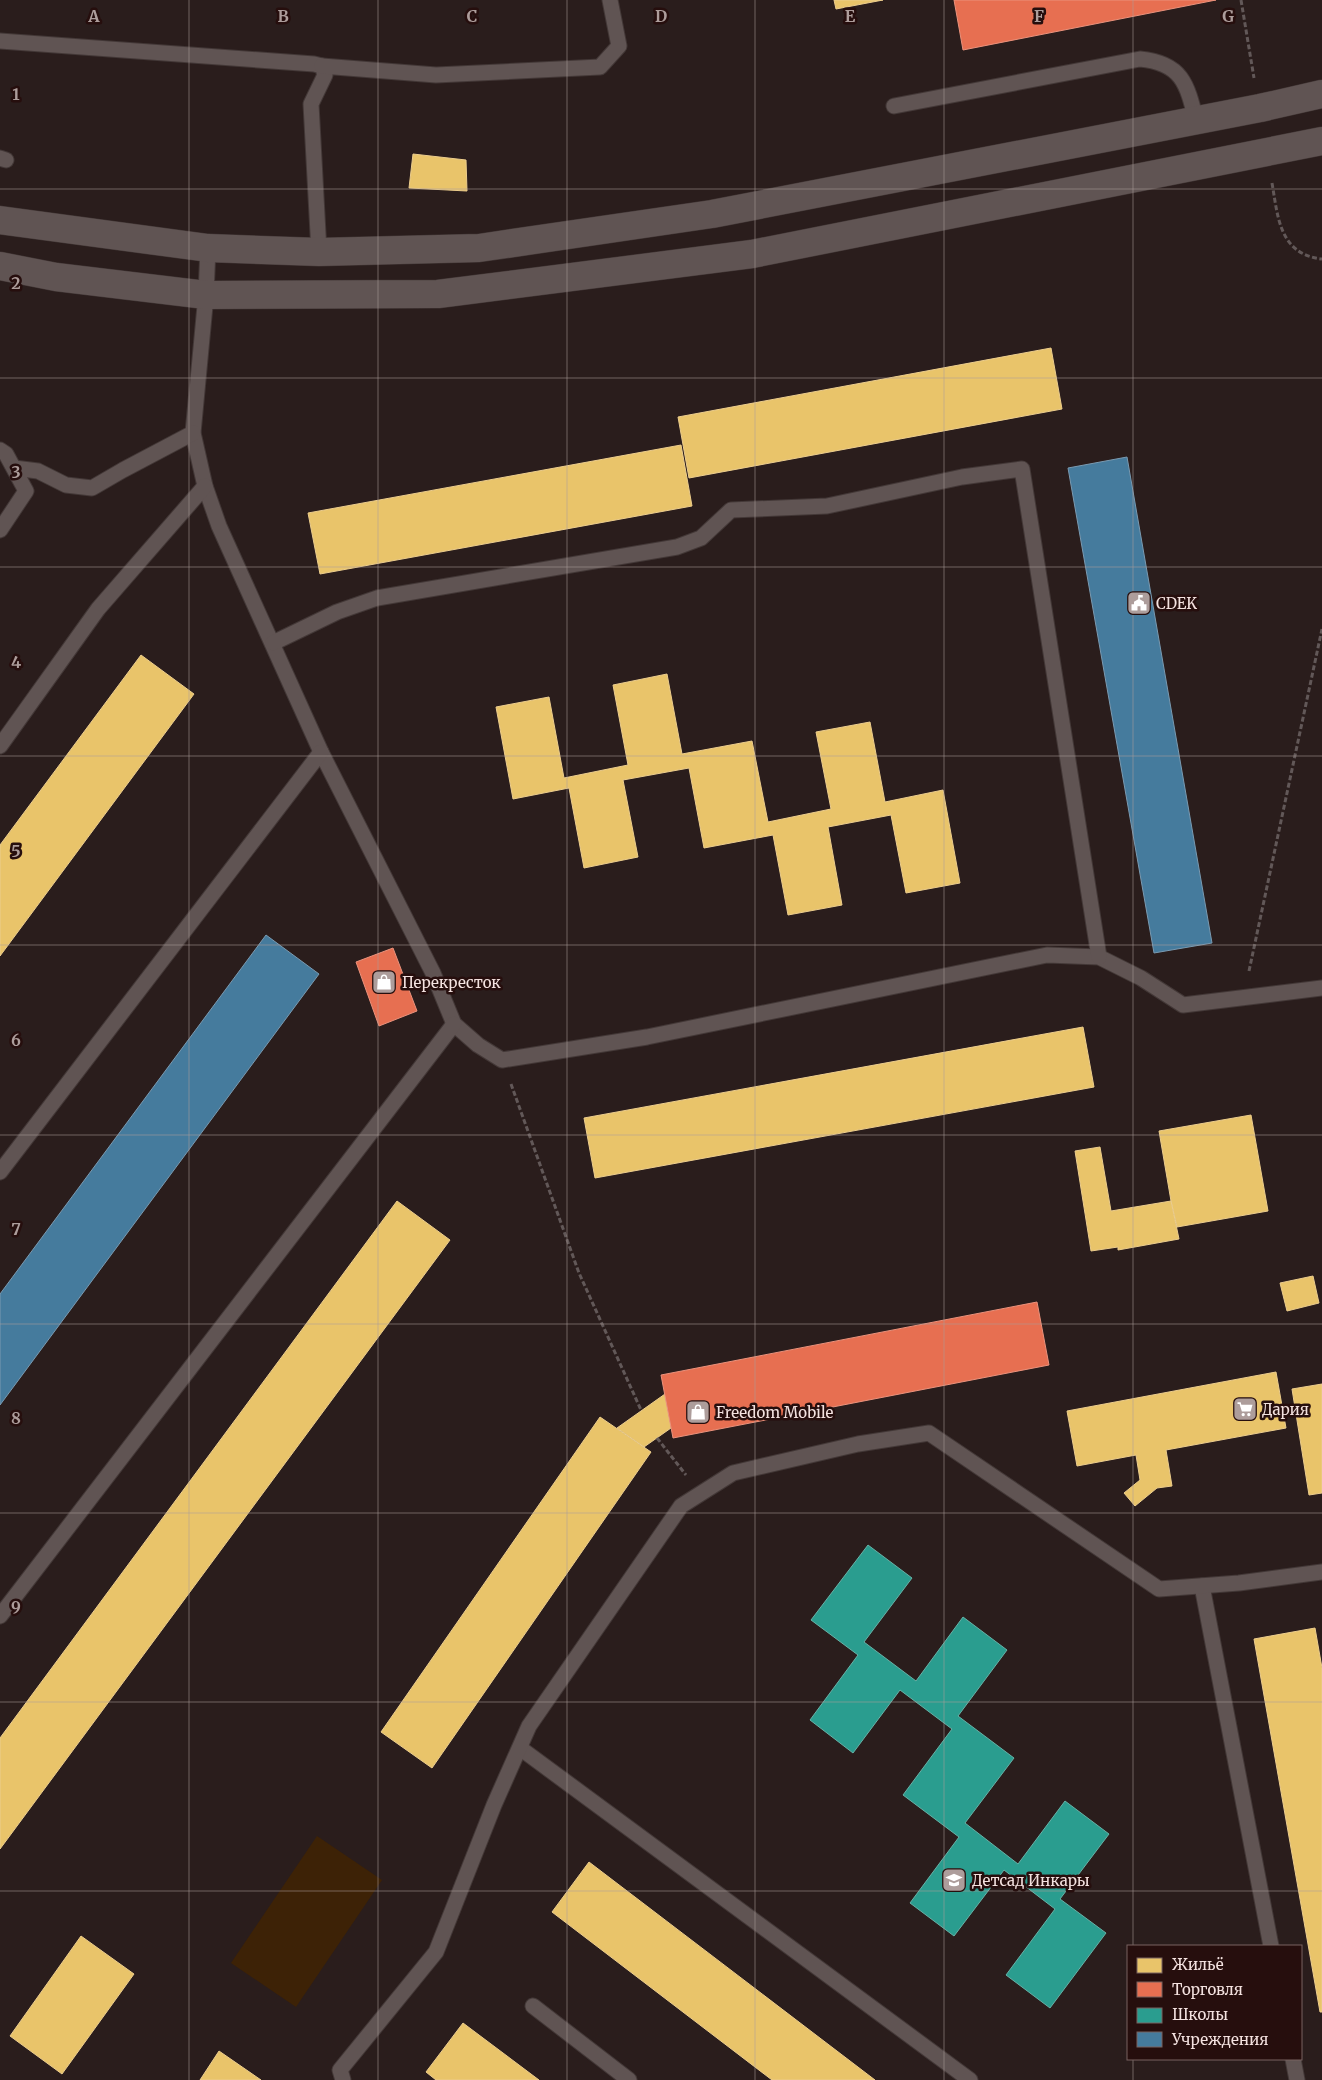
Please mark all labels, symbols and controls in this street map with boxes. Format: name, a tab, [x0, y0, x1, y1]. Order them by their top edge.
text: A	[87, 6, 100, 26]
text: B	[277, 6, 289, 26]
text: C	[467, 6, 477, 26]
text: D	[655, 6, 667, 26]
text: E	[845, 6, 856, 26]
text: F	[1034, 6, 1044, 26]
text: G	[1222, 6, 1234, 26]
text: 1	[12, 84, 20, 104]
text: 2	[11, 273, 21, 293]
text: 3	[11, 462, 21, 482]
public building icon: CDEK	[1126, 590, 1152, 616]
place label: CDEK	[1156, 594, 1197, 613]
text: 4	[11, 652, 21, 672]
text: 5	[11, 841, 21, 861]
shop icon: Перекресток	[371, 969, 397, 995]
place label: Перекресток	[402, 973, 501, 992]
text: 6	[11, 1030, 21, 1050]
text: 7	[11, 1219, 21, 1239]
supermarket icon: Дария	[1232, 1396, 1258, 1422]
shop icon: Freedom Mobile	[685, 1399, 711, 1425]
place label: Дария	[1262, 1400, 1309, 1419]
place label: Freedom Mobile	[716, 1403, 834, 1422]
text: 8	[11, 1408, 21, 1428]
text: 9	[11, 1597, 21, 1617]
school or university icon: Детсад Инкары	[941, 1867, 967, 1893]
place label: Детсад Инкары	[972, 1871, 1090, 1890]
legend	[1127, 1945, 1302, 2060]
text: Жильё	[1172, 1955, 1224, 1974]
text: Торговля	[1172, 1980, 1243, 1999]
text: Школы	[1172, 2005, 1228, 2024]
text: Учреждения	[1171, 2030, 1268, 2049]

